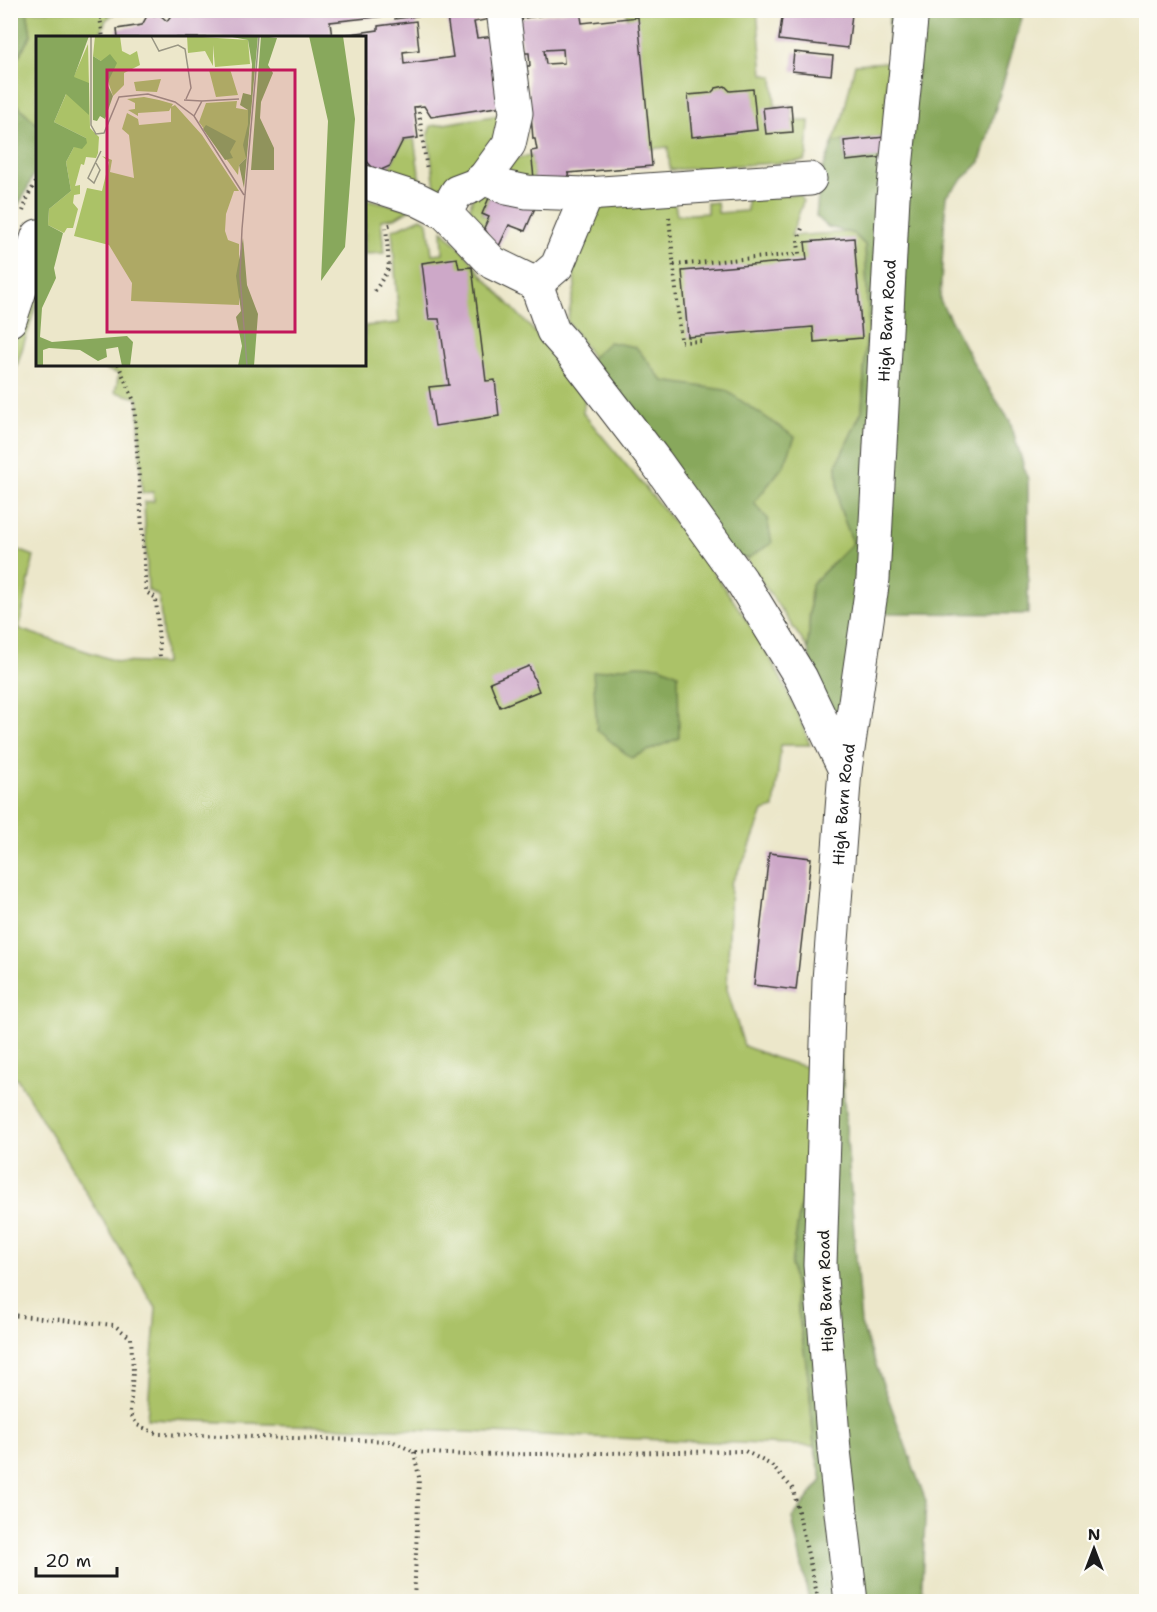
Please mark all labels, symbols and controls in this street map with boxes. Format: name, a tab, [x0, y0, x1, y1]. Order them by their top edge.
inset map	[36, 36, 366, 366]
street label: High Barn Road	[873, 259, 901, 382]
street label: High Barn Road	[828, 742, 860, 866]
street label: High Barn Road	[813, 1229, 838, 1353]
north arrow	[1064, 1519, 1124, 1579]
text: N	[1088, 1524, 1100, 1545]
scale bar	[36, 1540, 117, 1578]
text: 20 m	[45, 1549, 91, 1573]

